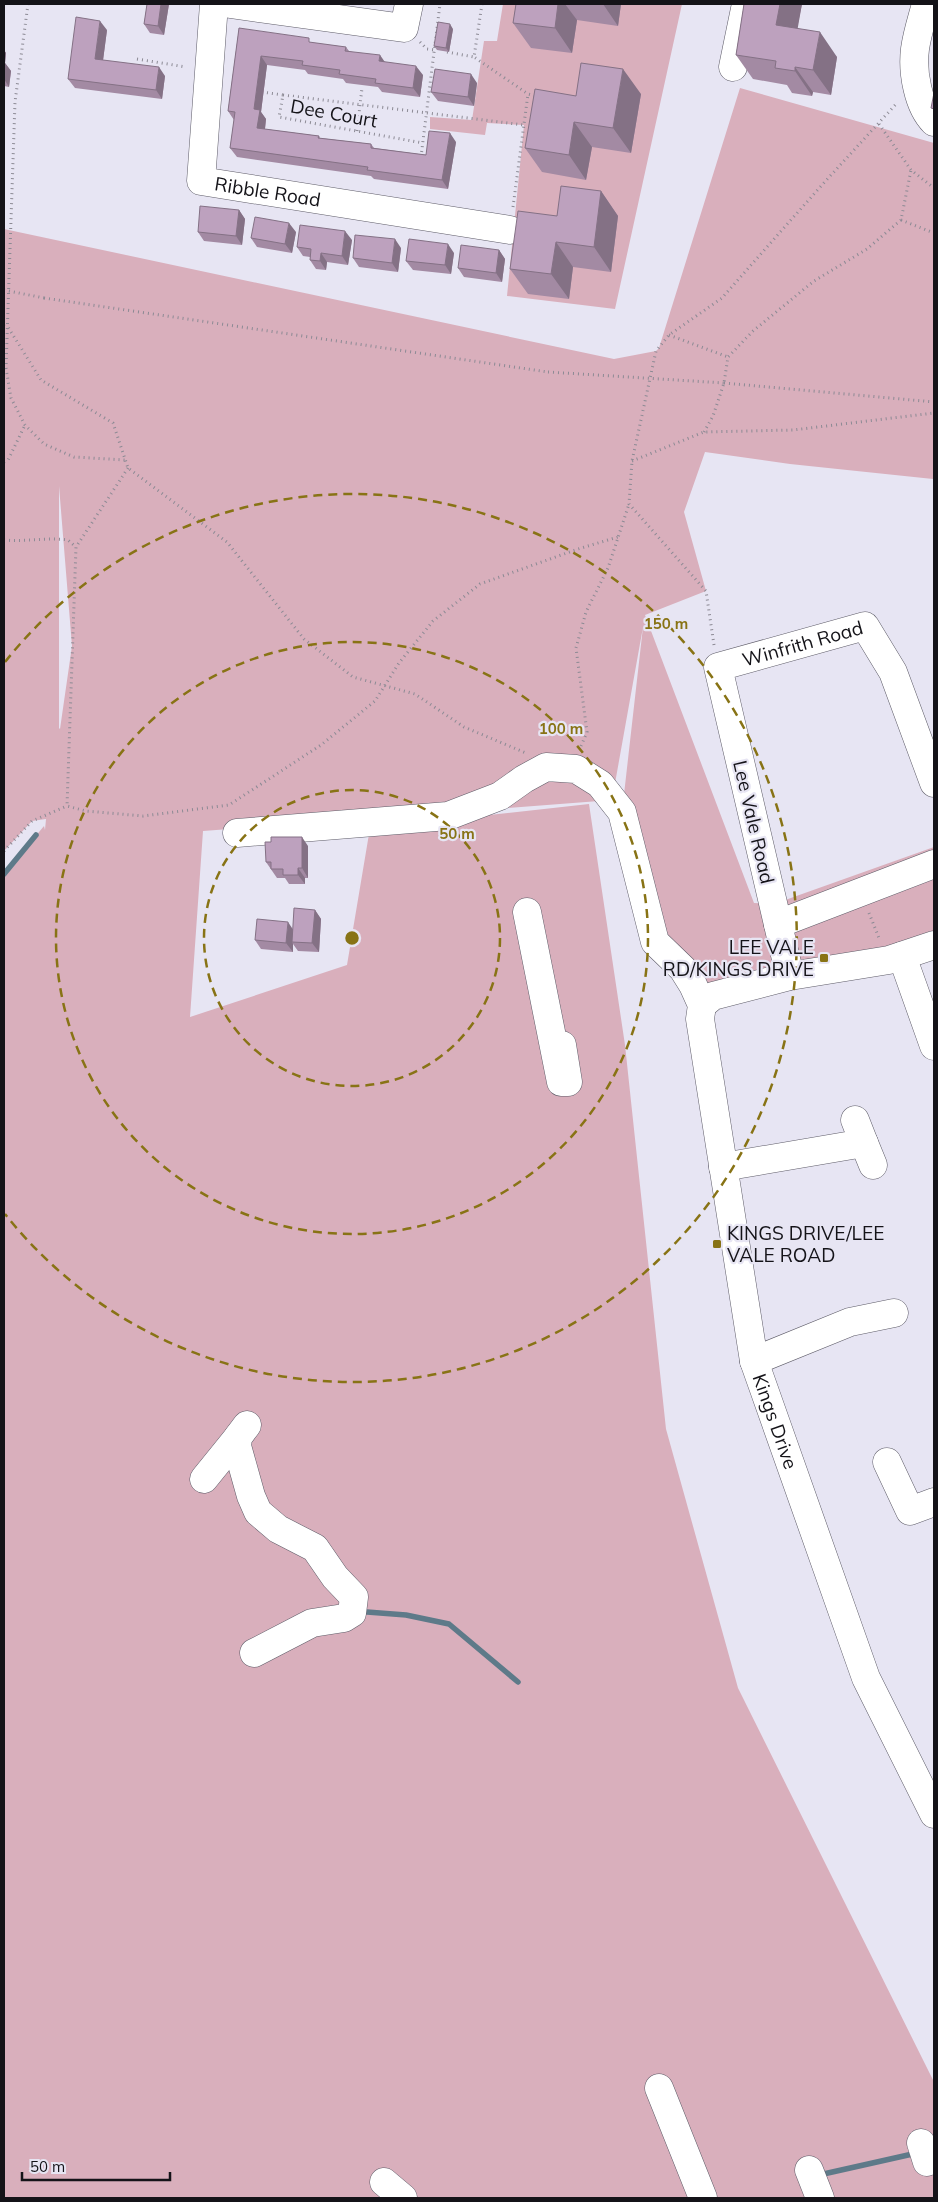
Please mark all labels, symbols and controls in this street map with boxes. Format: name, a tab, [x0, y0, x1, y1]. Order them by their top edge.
street label: Dee Court	[289, 94, 380, 133]
street label: Ribble Road	[213, 171, 322, 212]
text: 150 m	[644, 614, 688, 633]
street label: Winfrith Road	[740, 615, 865, 672]
text: 100 m	[539, 719, 583, 738]
street label: Lee Vale Road	[728, 758, 780, 886]
text: 50 m	[439, 824, 475, 843]
centre of rings	[343, 929, 361, 947]
place label: LEE VALE RD/KINGS DRIVE	[663, 935, 814, 981]
marker: LEE VALE RD/KINGS DRIVE	[818, 952, 830, 964]
place label: KINGS DRIVE/LEE VALE ROAD	[727, 1221, 884, 1267]
marker: KINGS DRIVE/LEE VALE ROAD	[711, 1238, 723, 1250]
street label: Kings Drive	[747, 1370, 803, 1472]
scale bar	[22, 2150, 170, 2182]
text: 50 m	[30, 2157, 65, 2176]

